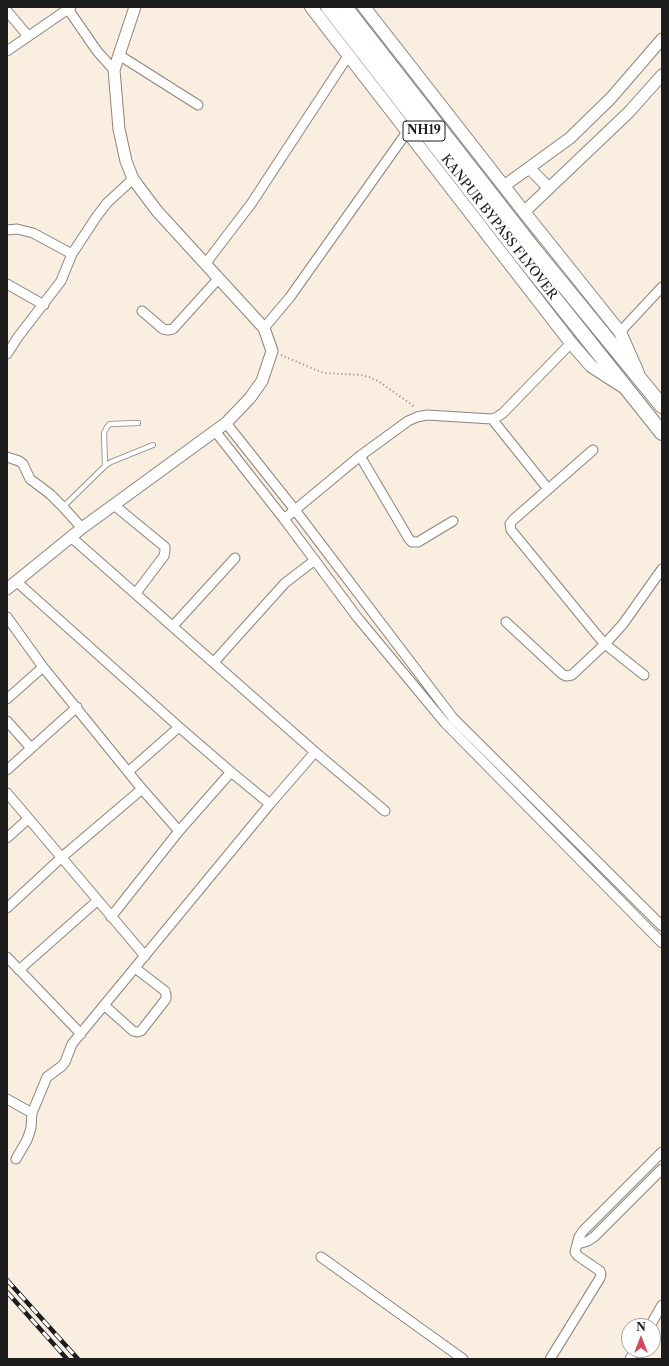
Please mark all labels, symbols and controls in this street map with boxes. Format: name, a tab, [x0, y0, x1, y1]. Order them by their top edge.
road number: NH19	[403, 121, 445, 141]
street label: KANPUR BYPASS FLYOVER	[438, 152, 560, 302]
north arrow	[621, 1318, 661, 1358]
text: N	[636, 1320, 646, 1334]

